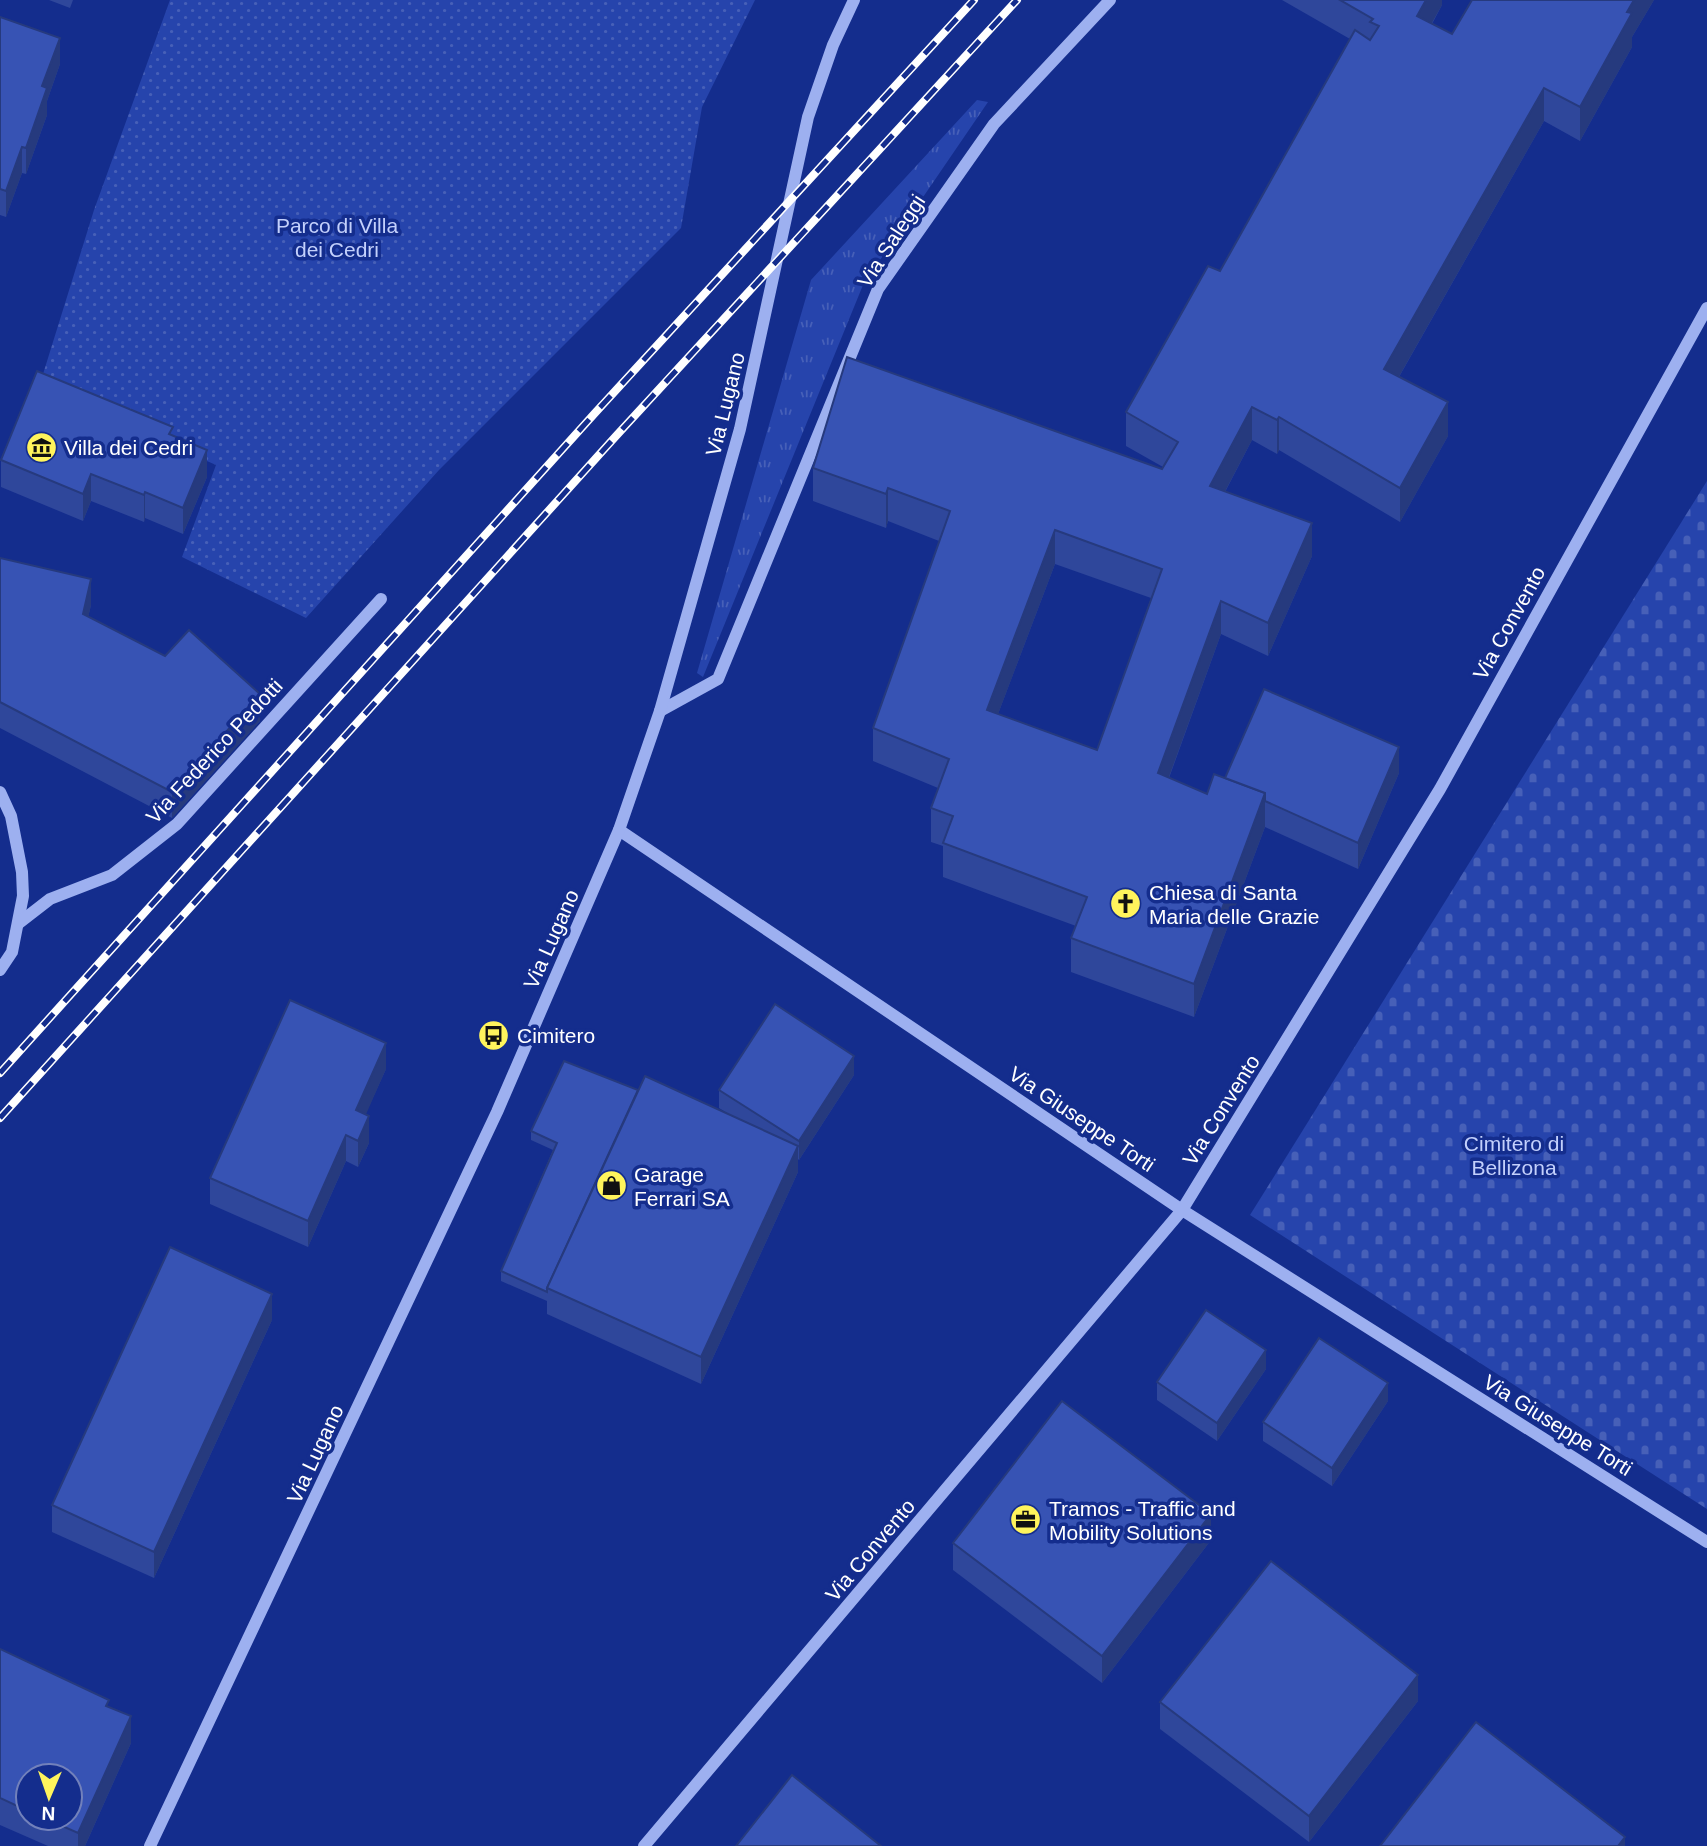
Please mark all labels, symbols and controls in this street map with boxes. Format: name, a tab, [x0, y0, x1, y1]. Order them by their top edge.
street label: Via Saleggi	[853, 190, 929, 292]
park label: Parco di Villa dei Cedri	[276, 214, 398, 261]
street label: Via Lugano	[701, 350, 749, 458]
museum icon: Villa dei Cedri	[24, 430, 58, 464]
place label: Villa dei Cedri	[64, 436, 193, 459]
street label: Via Convento	[1468, 562, 1550, 684]
street label: Via Federico Pedotti	[141, 674, 287, 828]
place label: Chiesa di Santa Maria delle Grazie	[1149, 881, 1319, 928]
street label: Via Lugano	[519, 886, 583, 992]
church icon: Chiesa di Santa Maria delle Grazie	[1109, 887, 1143, 921]
bus stop icon: Cimitero	[477, 1018, 511, 1052]
place label: Cimitero	[517, 1024, 595, 1047]
street label: Via Convento	[1178, 1051, 1264, 1169]
street label: Via Giuseppe Torti	[1005, 1062, 1159, 1176]
park label: Cimitero di Bellizona	[1464, 1132, 1564, 1179]
place label: Garage Ferrari SA	[634, 1163, 730, 1210]
shop icon: Garage Ferrari SA	[594, 1169, 628, 1203]
street label: Via Giuseppe Torti	[1479, 1370, 1637, 1480]
street label: Via Lugano	[282, 1401, 348, 1507]
street label: Via Convento	[821, 1494, 919, 1606]
place label: Tramos - Traffic and Mobility Solutions	[1049, 1497, 1236, 1544]
office icon: Tramos - Traffic and Mobility Solutions	[1009, 1503, 1043, 1537]
north arrow	[14, 1762, 84, 1832]
text: N	[41, 1803, 56, 1824]

